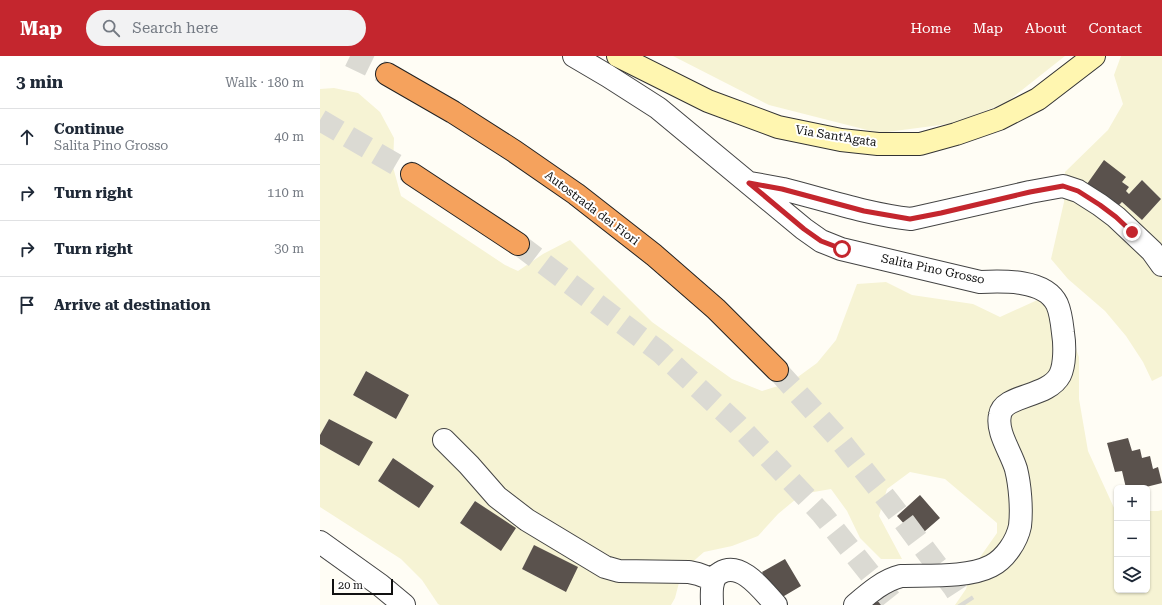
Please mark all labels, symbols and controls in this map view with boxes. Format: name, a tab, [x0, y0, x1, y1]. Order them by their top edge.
search box	[86, 10, 366, 46]
text: Map	[20, 17, 62, 40]
icon: search	[100, 17, 122, 39]
text: Search here	[132, 19, 218, 37]
text: Home	[910, 20, 951, 36]
text: Map	[973, 20, 1003, 36]
text: About	[1025, 20, 1067, 36]
text: Contact	[1089, 20, 1142, 36]
text: 3 min	[16, 72, 63, 92]
text: Walk · 180 m	[225, 75, 304, 90]
text: Continue	[54, 120, 124, 138]
street label: Via Sant'Agata	[794, 123, 878, 149]
icon: ahead	[16, 126, 38, 148]
text: 40 m	[274, 129, 304, 144]
text: Salita Pino Grosso	[54, 138, 168, 153]
street label: Autostrada dei Fiori	[542, 168, 642, 248]
icon: right	[16, 182, 38, 204]
text: Turn right	[54, 184, 133, 202]
text: 110 m	[267, 185, 304, 200]
route end	[1123, 223, 1141, 241]
icon: right	[16, 238, 38, 260]
text: Turn right	[54, 240, 133, 258]
route start	[833, 240, 851, 258]
text: 30 m	[274, 241, 304, 256]
street label: Salita Pino Grosso	[880, 251, 986, 287]
icon: arrive	[16, 294, 38, 316]
text: Arrive at destination	[54, 296, 210, 314]
map controls	[1114, 485, 1150, 593]
button: +	[1114, 485, 1150, 521]
button: −	[1114, 521, 1150, 557]
button: layers	[1114, 557, 1150, 593]
scale bar	[332, 577, 393, 596]
text: 20 m	[338, 579, 363, 592]

